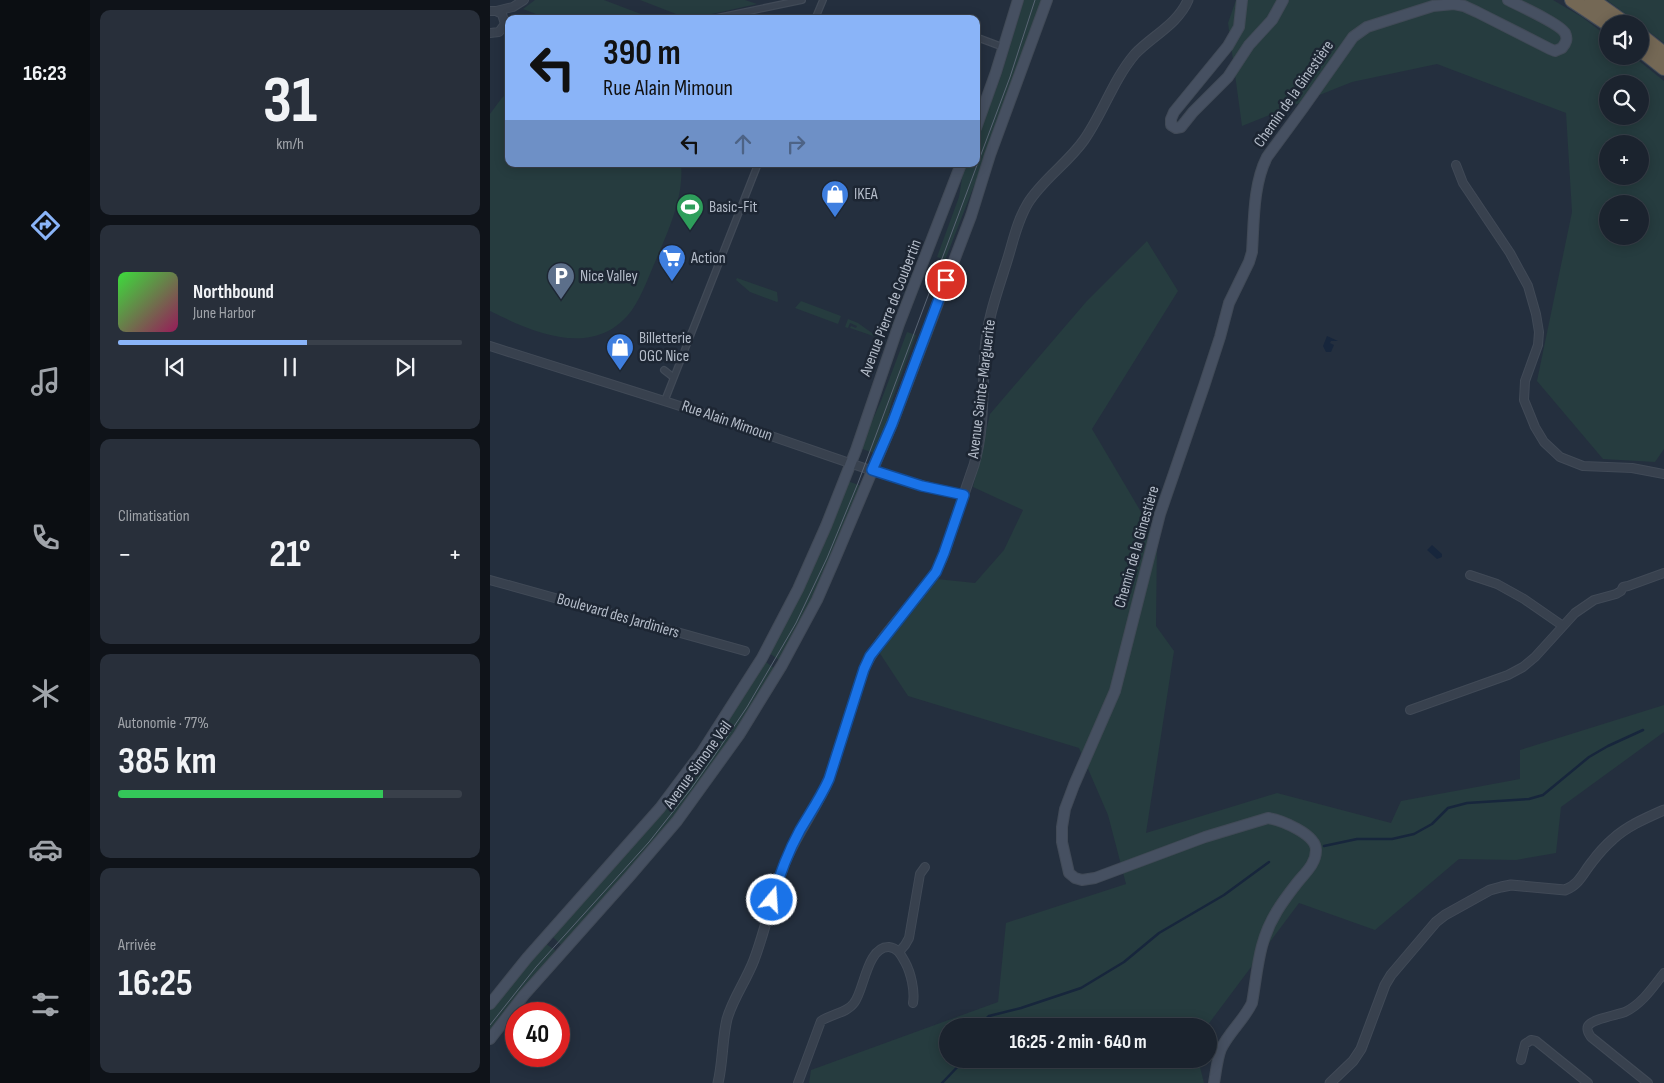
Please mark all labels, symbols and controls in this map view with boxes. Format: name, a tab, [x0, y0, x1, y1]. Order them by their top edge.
map controls	[1599, 15, 1649, 245]
button: sound	[1599, 15, 1649, 65]
text: 390 m	[603, 32, 681, 75]
icon: left	[520, 35, 585, 100]
street label: Chemin de la Ginestière	[1250, 37, 1338, 151]
text: 16:23	[23, 60, 67, 87]
text: 31	[263, 63, 317, 141]
text: Rue Alain Mimoun	[603, 75, 733, 102]
button: search	[1599, 75, 1649, 125]
icon: left	[676, 130, 704, 158]
icon: ahead	[729, 130, 757, 158]
icon: right	[782, 130, 810, 158]
text: km/h	[276, 135, 304, 154]
button: +	[1599, 135, 1649, 185]
shop icon: IKEA	[820, 179, 850, 218]
place label: IKEA	[854, 185, 878, 204]
sports icon: Basic-Fit	[675, 192, 705, 231]
button: −	[1599, 195, 1649, 245]
place label: Basic-Fit	[709, 198, 758, 217]
icon: directions	[28, 208, 63, 243]
street label: Avenue Pierre de Coubertin	[856, 237, 926, 380]
supermarket icon: Action	[657, 243, 687, 282]
place label: Action	[690, 249, 726, 268]
pin	[925, 259, 967, 301]
parking icon: Nice Valley	[546, 261, 576, 300]
icon: arrive	[932, 266, 960, 294]
place label: Nice Valley	[580, 267, 638, 286]
text: Northbound	[193, 281, 274, 304]
text: June Harbor	[193, 304, 256, 323]
street label: Avenue Sainte-Marguerite	[964, 318, 1000, 461]
place label: Billetterie OGC Nice	[639, 329, 691, 366]
shop icon: Billetterie OGC Nice	[605, 332, 635, 371]
icon: previous	[161, 353, 189, 381]
icon: pause	[276, 353, 304, 381]
icon: next	[391, 353, 419, 381]
icon: music	[28, 364, 63, 399]
street label: Rue Alain Mimoun	[679, 397, 775, 445]
street label: Chemin de la Ginestière	[1110, 484, 1164, 610]
text: Climatisation	[118, 507, 190, 526]
icon: phone	[28, 520, 63, 555]
text: 21°	[269, 532, 311, 577]
text: −	[118, 538, 132, 571]
text: +	[448, 538, 462, 571]
street label: Boulevard des Jardiniers	[555, 589, 682, 643]
icon: climate	[28, 676, 63, 711]
text: Autonomie · 77%	[118, 714, 209, 733]
street label: Avenue Simone Veil	[659, 718, 736, 813]
text: 385 km	[118, 739, 217, 784]
icon: car	[28, 832, 63, 867]
position arrow	[745, 873, 797, 925]
text: Arrivée	[118, 936, 156, 955]
text: 16:25	[118, 961, 193, 1006]
icon: filters	[28, 987, 63, 1022]
speed limit sign: 40	[505, 1002, 570, 1067]
text: 16:25 · 2 min · 640 m	[1009, 1031, 1147, 1054]

